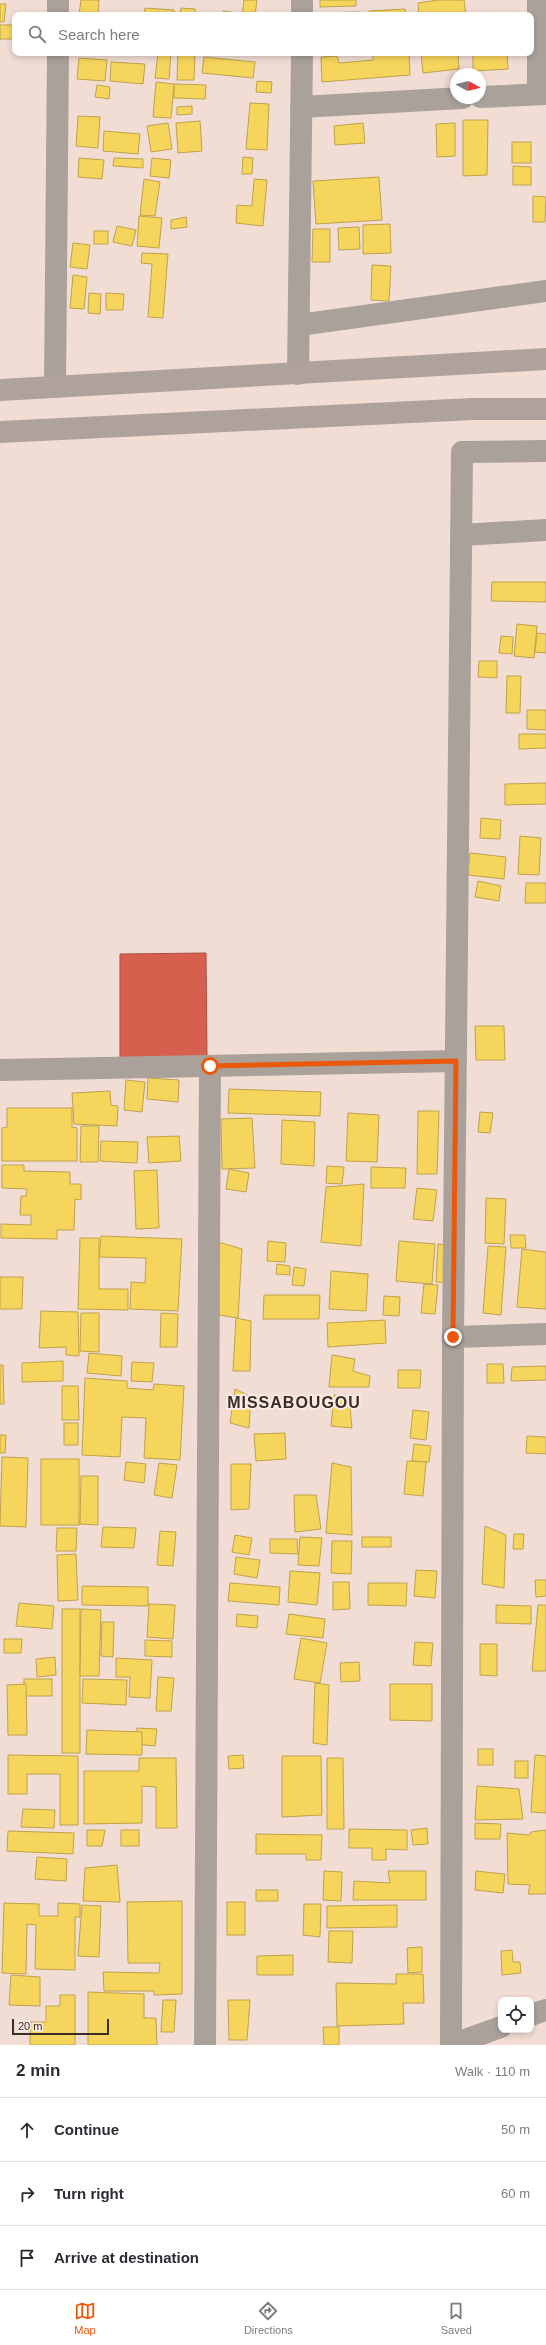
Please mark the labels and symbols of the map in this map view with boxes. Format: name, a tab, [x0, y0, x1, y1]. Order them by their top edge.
north arrow	[450, 68, 486, 104]
route start	[201, 1057, 219, 1075]
route end	[444, 1328, 462, 1346]
district label: MISSABOUGOU	[227, 1394, 361, 1411]
scale bar	[12, 2017, 109, 2036]

